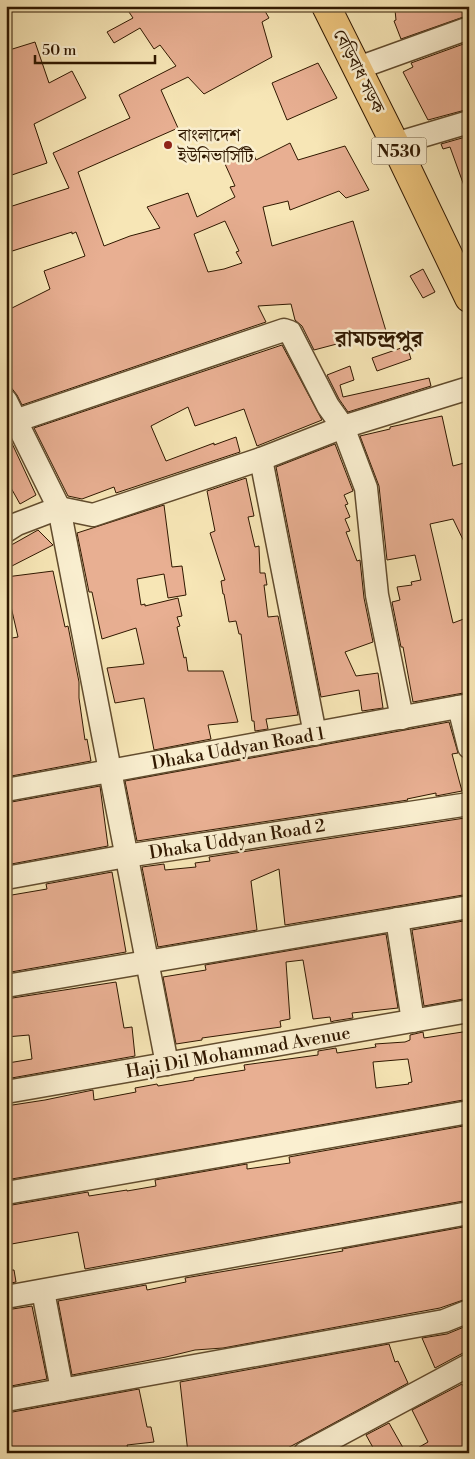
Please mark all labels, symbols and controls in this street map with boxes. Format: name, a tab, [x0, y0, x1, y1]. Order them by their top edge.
street label: বেড়িবাধ সড়ক	[328, 25, 390, 118]
scale bar	[35, 32, 155, 64]
text: 50 m	[42, 41, 76, 60]
place label: বাংলাদেশ ইউনিভার্সিটি	[177, 124, 255, 168]
road number: N530	[372, 138, 426, 164]
marker: বাংলাদেশ ইউনিভার্সিটি	[162, 139, 174, 151]
district label: রামচন্দ্রপুর	[334, 326, 424, 353]
street label: Dhaka Uddyan Road 1	[150, 722, 327, 775]
street label: Dhaka Uddyan Road 2	[147, 814, 327, 865]
street label: Haji Dil Mohammad Avenue	[124, 1021, 352, 1084]

